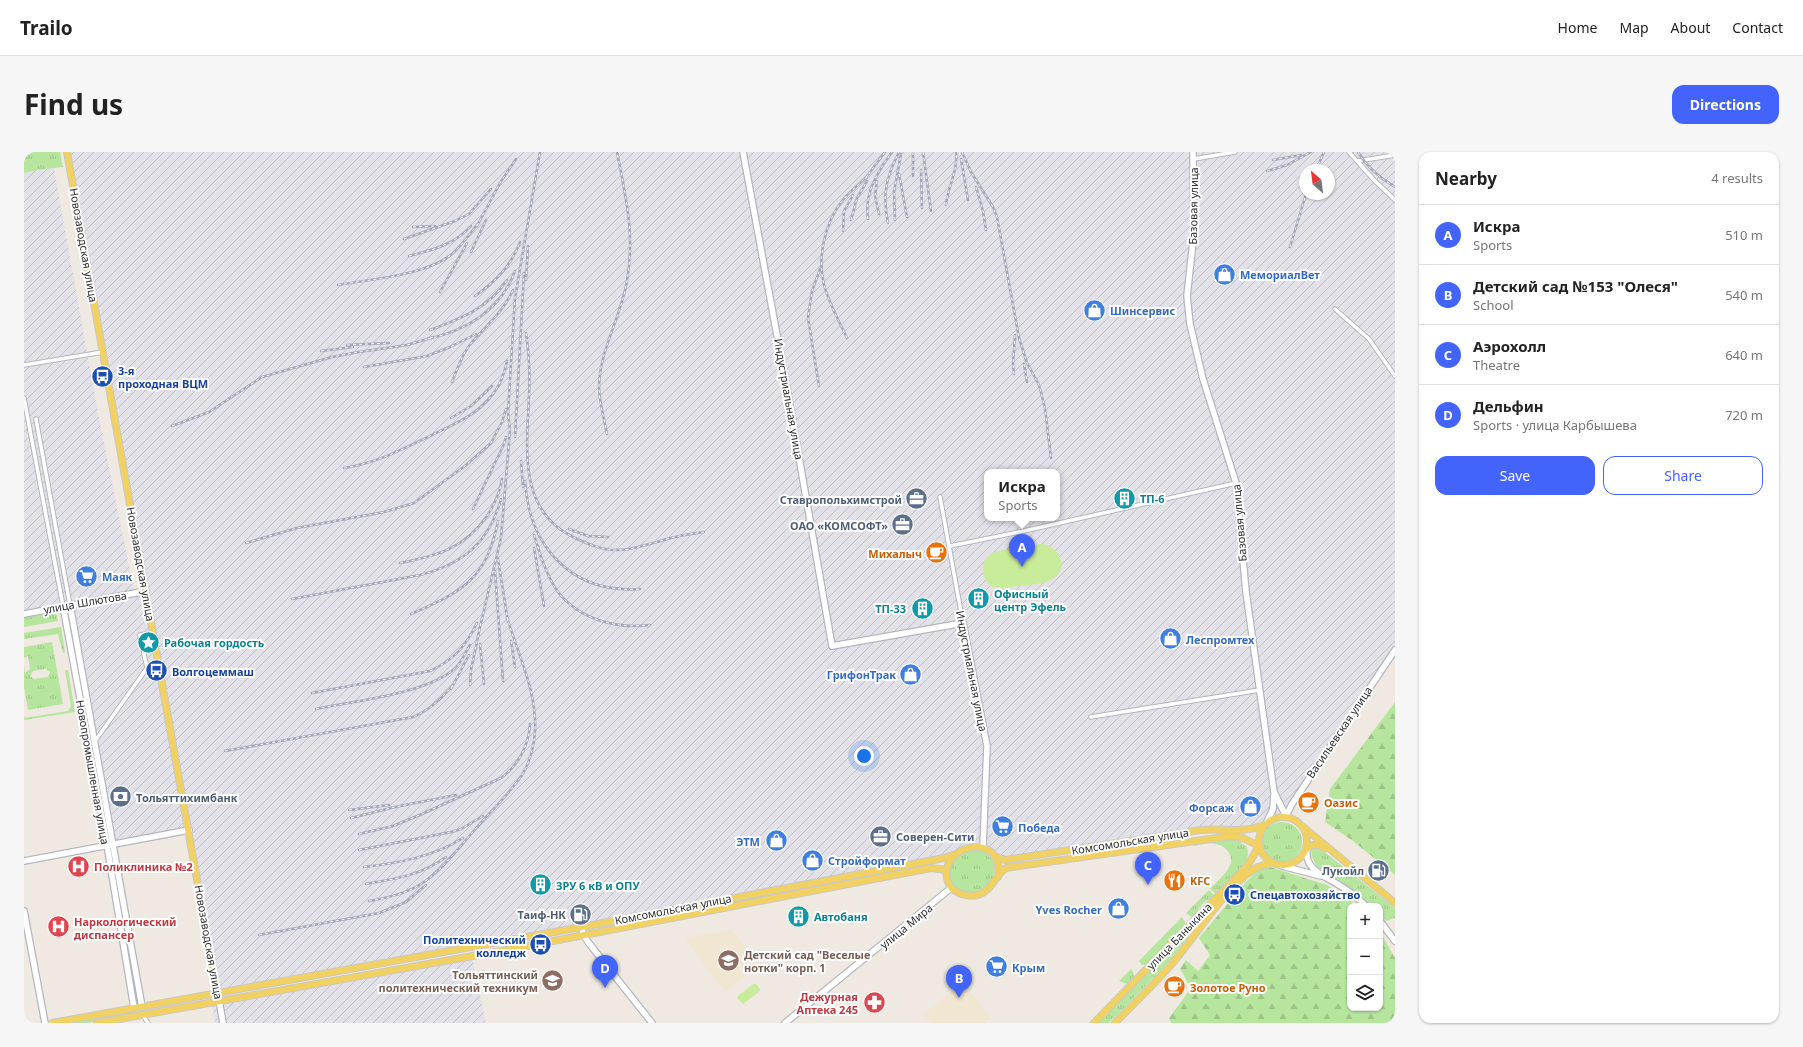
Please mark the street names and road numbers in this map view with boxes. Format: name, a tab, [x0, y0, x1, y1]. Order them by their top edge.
street label: Базовая улица	[1185, 167, 1201, 245]
street label: Новозаводская улица	[67, 187, 101, 303]
street label: Индустриальная улица	[771, 337, 807, 461]
street label: Базовая улица	[1228, 484, 1250, 562]
street label: Новозаводская улица	[124, 506, 158, 622]
street label: улица Шлютова	[42, 587, 128, 617]
street label: Индустриальная улица	[953, 609, 991, 733]
street label: Васильевская улица	[1303, 683, 1375, 781]
street label: Новопромышленная улица	[73, 699, 113, 845]
street label: Комсомольская улица	[1070, 824, 1190, 858]
street label: Новозаводская улица	[192, 884, 226, 1000]
street label: Комсомольская улица	[613, 890, 733, 928]
street label: улица Баныкина	[1143, 899, 1215, 973]
street label: улица Мира	[877, 900, 935, 952]

